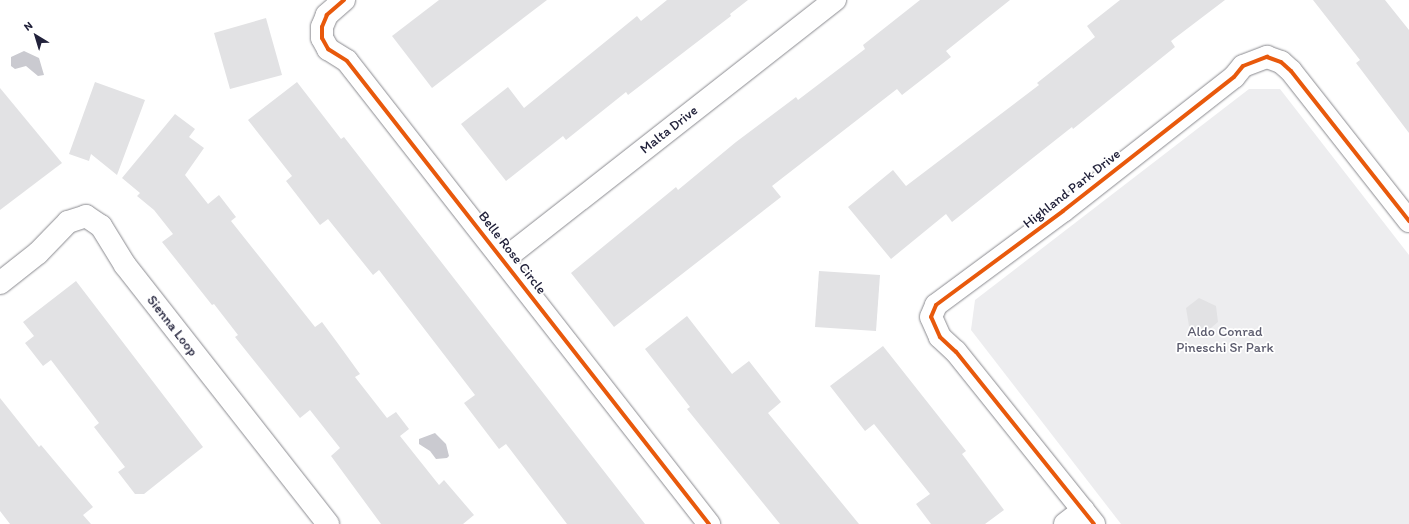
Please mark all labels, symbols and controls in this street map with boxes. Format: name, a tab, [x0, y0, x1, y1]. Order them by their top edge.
north arrow	[16, 16, 56, 56]
text: N	[21, 19, 35, 34]
street label: Malta Drive	[637, 102, 701, 158]
street label: Highland Park Drive	[1020, 146, 1124, 232]
street label: Belle Rose Circle	[475, 208, 549, 298]
street label: Sienna Loop	[143, 292, 201, 360]
park label: Aldo Conrad Pineschi Sr Park	[1176, 324, 1274, 356]

